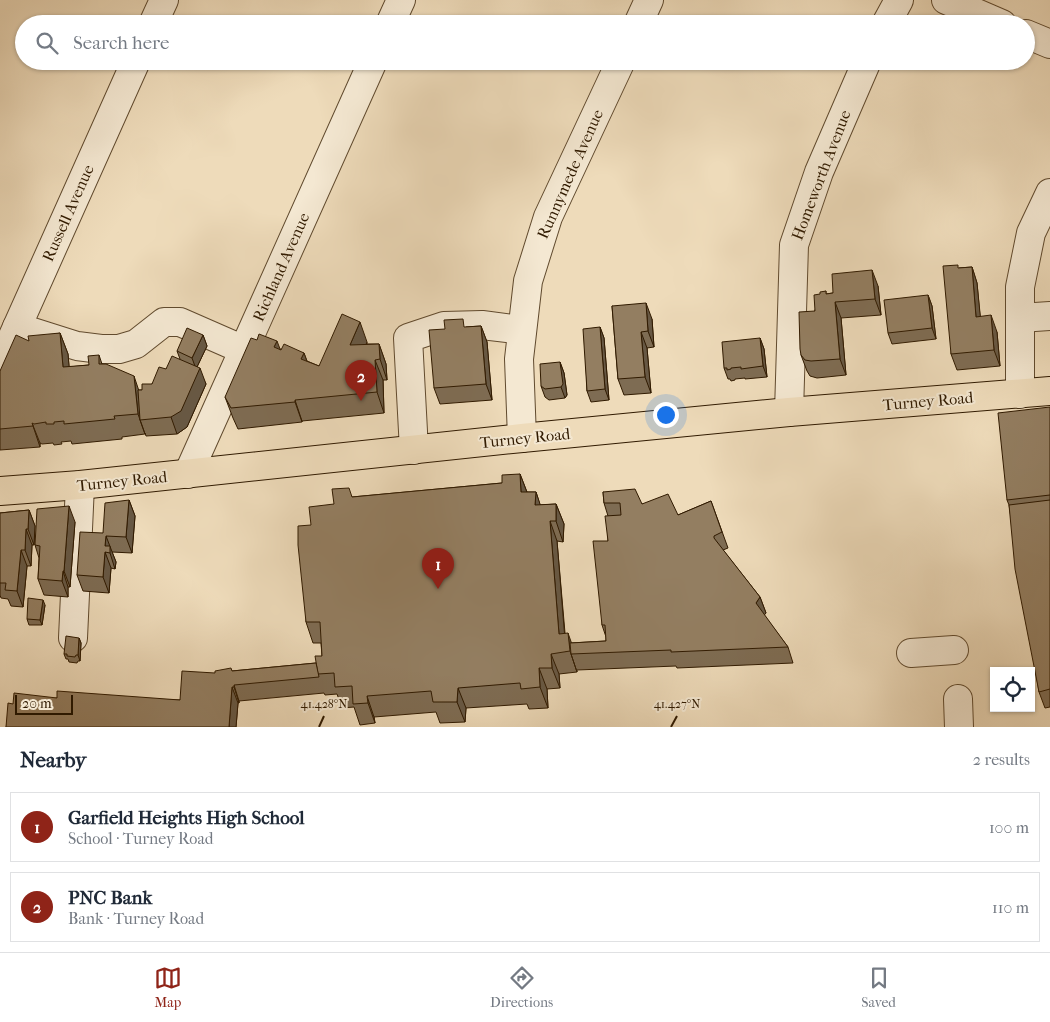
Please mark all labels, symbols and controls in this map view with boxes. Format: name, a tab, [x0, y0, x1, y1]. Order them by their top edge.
search box	[15, 15, 1035, 70]
icon: search	[33, 29, 61, 57]
text: Search here	[73, 32, 169, 54]
street label: Runnymede Avenue	[533, 106, 607, 242]
street label: Homeworth Avenue	[787, 107, 855, 243]
street label: Russell Avenue	[38, 162, 98, 264]
street label: Richland Avenue	[249, 210, 314, 324]
pin: 2	[345, 360, 377, 401]
street label: Turney Road	[882, 388, 974, 414]
your location	[653, 402, 679, 428]
street label: Turney Road	[479, 424, 571, 452]
street label: Turney Road	[76, 467, 168, 495]
pin: 1	[422, 548, 454, 589]
map controls	[990, 667, 1035, 712]
button: locate	[990, 667, 1035, 712]
scale bar	[15, 692, 72, 715]
text: 20 m	[22, 695, 52, 712]
text: 41.428°N	[301, 697, 347, 711]
text: 41.427°N	[654, 697, 700, 711]
text: Nearby	[20, 748, 86, 772]
text: 2 results	[973, 750, 1030, 769]
text: Garfield Heights High School	[68, 807, 305, 829]
text: 1	[34, 818, 40, 837]
text: 100 m	[989, 818, 1029, 837]
text: School · Turney Road	[68, 829, 214, 848]
text: PNC Bank	[68, 887, 152, 909]
text: 2	[33, 898, 41, 917]
text: 110 m	[992, 898, 1029, 917]
text: Bank · Turney Road	[68, 909, 204, 928]
tab: Map	[154, 964, 182, 1011]
tab: Directions	[490, 964, 553, 1011]
tab: Saved	[861, 964, 896, 1011]

